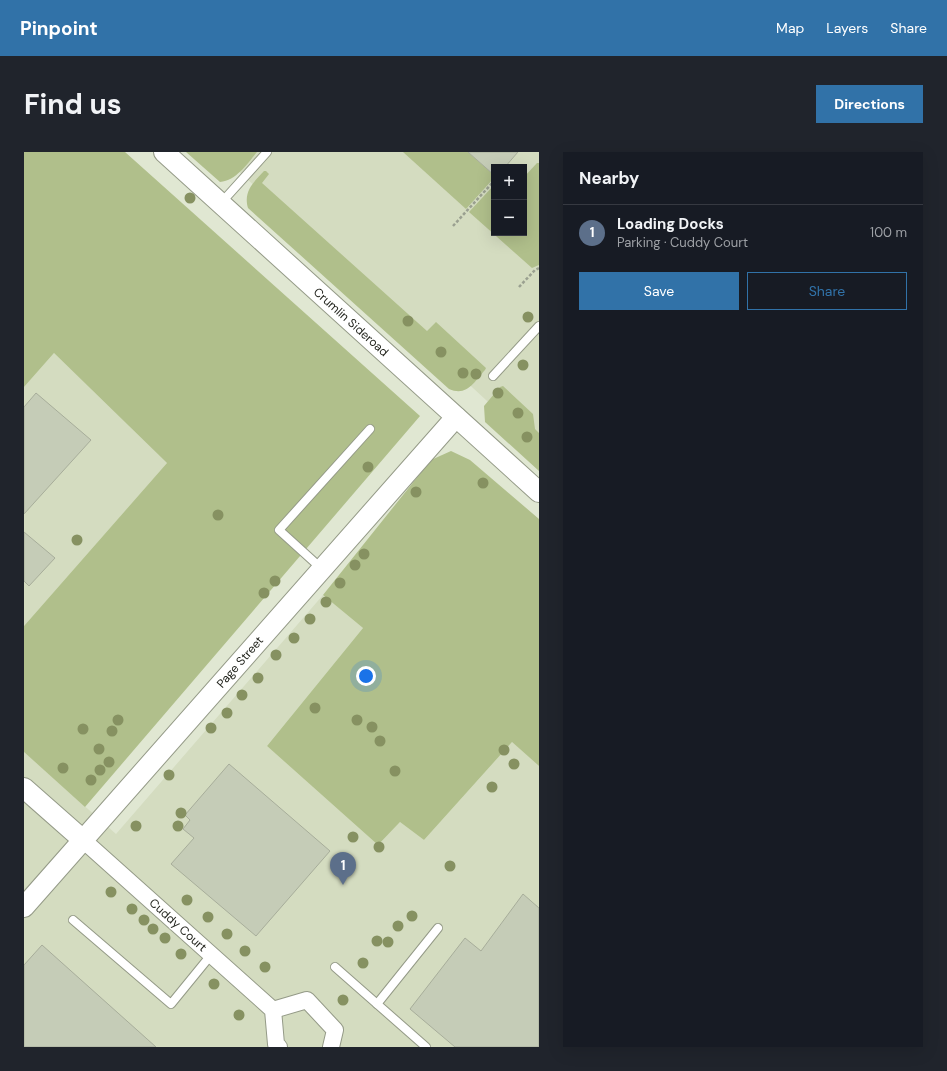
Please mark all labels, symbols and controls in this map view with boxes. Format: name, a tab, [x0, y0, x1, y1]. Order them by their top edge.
text: Pinpoint	[20, 16, 98, 41]
text: Map	[776, 19, 804, 37]
text: Layers	[826, 19, 868, 37]
text: Share	[890, 19, 927, 37]
button: Directions	[816, 85, 923, 123]
text: Find us	[24, 86, 122, 123]
map controls	[491, 164, 527, 236]
button: +	[491, 164, 527, 200]
text: Nearby	[579, 167, 639, 189]
button: −	[491, 200, 527, 236]
text: Loading Docks	[617, 214, 724, 234]
text: 1	[590, 224, 594, 241]
text: 100 m	[870, 224, 907, 241]
text: Parking · Cuddy Court	[617, 234, 748, 251]
button: Save	[579, 272, 739, 310]
button: Share	[747, 272, 907, 310]
street label: Crumlin Sideroad	[310, 284, 392, 360]
street label: Page Street	[213, 632, 267, 691]
your location	[356, 666, 376, 686]
pin: 1	[330, 852, 356, 885]
street label: Cuddy Court	[146, 895, 210, 955]

